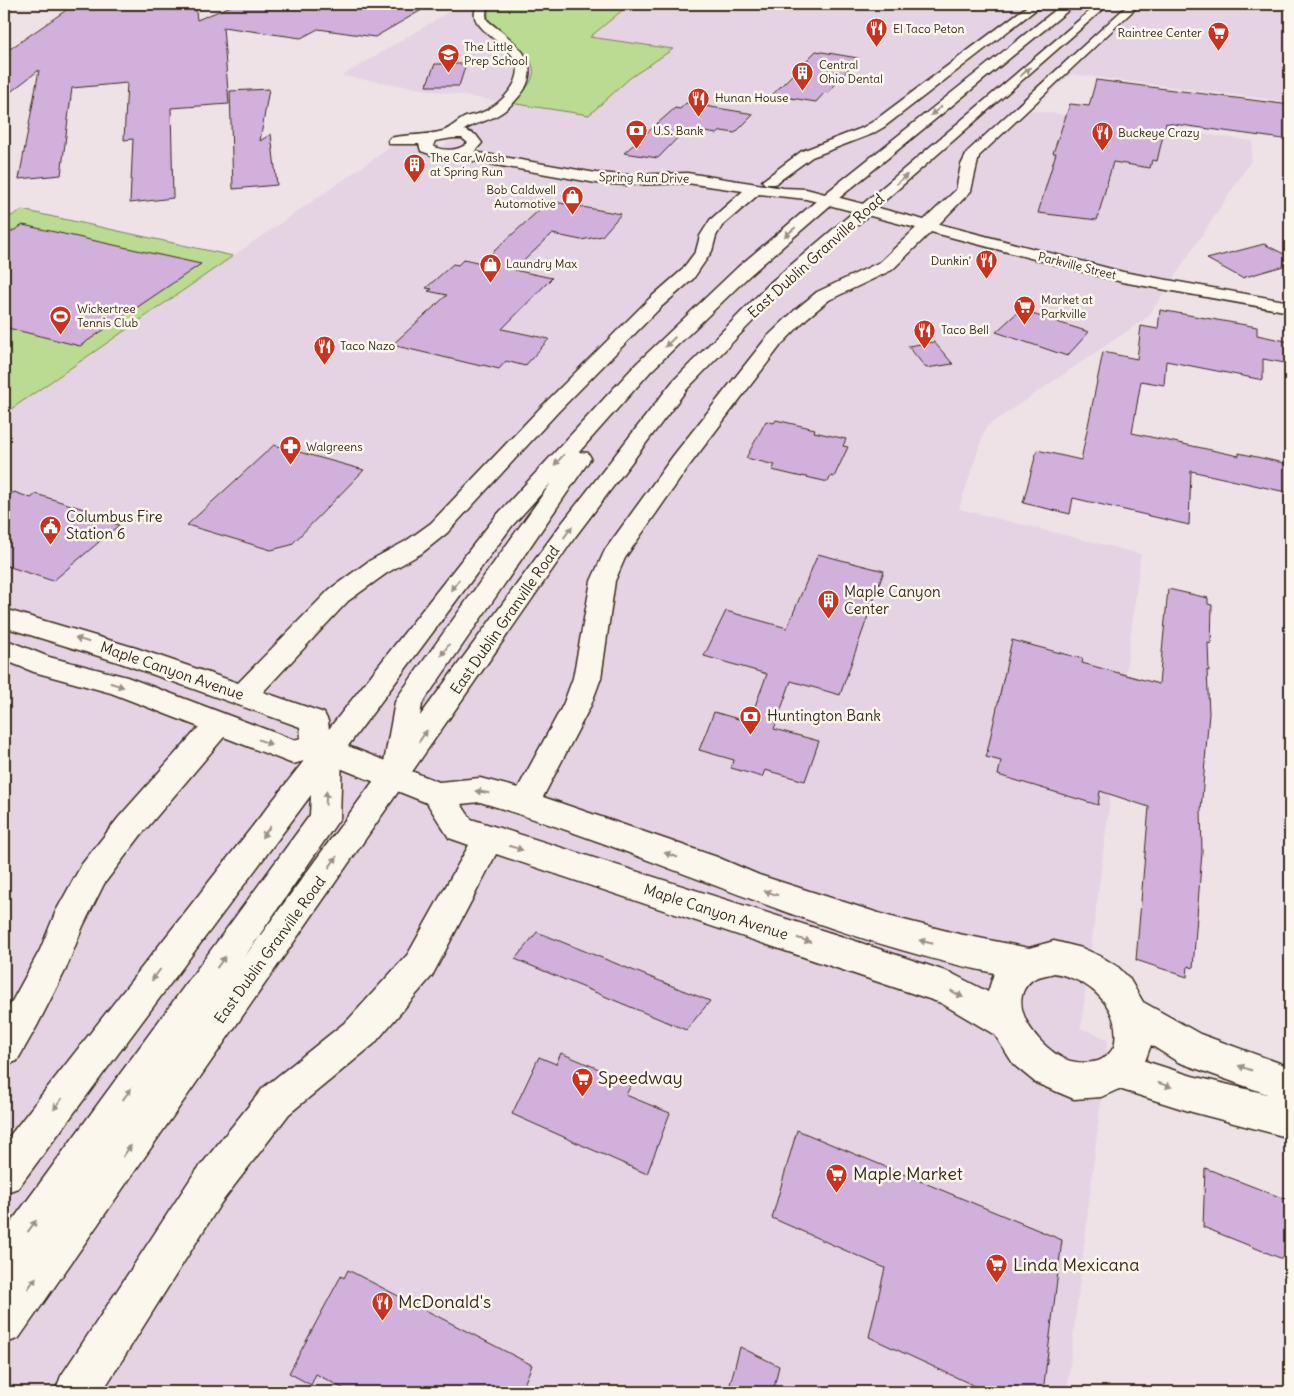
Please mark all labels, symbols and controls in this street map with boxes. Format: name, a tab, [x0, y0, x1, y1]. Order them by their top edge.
restaurant icon: El Taco Peton	[865, 17, 889, 48]
place label: El Taco Peton	[893, 21, 965, 36]
supermarket icon: Raintree Center	[1206, 21, 1230, 52]
place label: Raintree Center	[1118, 25, 1202, 40]
place label: The Little Prep School	[464, 39, 528, 68]
school or university icon: The Little Prep School	[436, 42, 460, 73]
place label: Central Ohio Dental	[819, 57, 883, 86]
building icon: Central Ohio Dental	[791, 60, 815, 91]
one-way arrow	[1018, 66, 1030, 78]
restaurant icon: Hunan House	[687, 86, 711, 117]
place label: Hunan House	[715, 90, 789, 105]
one-way arrow	[930, 105, 943, 116]
bank icon: U.S. Bank	[625, 119, 649, 150]
restaurant icon: Buckeye Crazy	[1090, 121, 1114, 152]
place label: U.S. Bank	[653, 123, 703, 138]
place label: Buckeye Crazy	[1118, 125, 1200, 140]
place label: The Car Wash at Spring Run	[430, 150, 505, 179]
building icon: The Car Wash at Spring Run	[402, 153, 426, 184]
street label: Spring Run Drive	[599, 169, 689, 186]
one-way arrow	[896, 173, 908, 185]
place label: Bob Caldwell Automotive	[486, 182, 556, 211]
shop icon: Bob Caldwell Automotive	[560, 185, 584, 216]
street label: East Dublin Granville Road	[743, 189, 888, 322]
one-way arrow	[783, 226, 796, 237]
restaurant icon: Dunkin'	[975, 249, 999, 280]
street label: Parkville Street	[1036, 249, 1118, 282]
shop icon: Laundry Max	[478, 252, 502, 283]
place label: Dunkin'	[931, 253, 971, 268]
place label: Laundry Max	[506, 256, 577, 271]
place label: Market at Parkville	[1041, 292, 1093, 321]
supermarket icon: Market at Parkville	[1013, 295, 1037, 326]
place label: Wickertree Tennis Club	[77, 301, 138, 330]
sports icon: Wickertree Tennis Club	[49, 304, 73, 335]
restaurant icon: Taco Bell	[913, 318, 937, 349]
place label: Taco Bell	[941, 322, 989, 337]
restaurant icon: Taco Nazo	[312, 334, 336, 365]
one-way arrow	[664, 336, 676, 348]
place label: Taco Nazo	[340, 338, 396, 353]
pharmacy icon: Walgreens	[278, 435, 302, 466]
place label: Walgreens	[306, 439, 363, 454]
one-way arrow	[553, 454, 565, 466]
place label: Columbus Fire Station 6	[66, 507, 162, 543]
public building icon: Columbus Fire Station 6	[38, 514, 62, 545]
one-way arrow	[562, 525, 572, 538]
street label: East Dublin Granville Road	[446, 541, 563, 698]
one-way arrow	[450, 578, 460, 592]
place label: Maple Canyon Center	[844, 582, 941, 618]
building icon: Maple Canyon Center	[816, 589, 840, 620]
one-way arrow	[74, 636, 89, 644]
street label: Maple Canyon Avenue	[98, 637, 246, 704]
one-way arrow	[440, 644, 450, 657]
one-way arrow	[109, 681, 124, 689]
bank icon: Huntington Bank	[739, 704, 763, 735]
place label: Huntington Bank	[767, 706, 881, 725]
one-way arrow	[418, 729, 428, 742]
one-way arrow	[258, 738, 272, 746]
one-way arrow	[473, 787, 489, 795]
one-way arrow	[322, 789, 330, 805]
one-way arrow	[261, 825, 271, 839]
one-way arrow	[509, 844, 524, 852]
one-way arrow	[663, 851, 678, 858]
one-way arrow	[328, 855, 338, 869]
street label: East Dublin Granville Road	[210, 872, 330, 1027]
street label: Maple Canyon Avenue	[642, 879, 791, 944]
one-way arrow	[764, 889, 779, 896]
one-way arrow	[797, 937, 812, 945]
one-way arrow	[919, 938, 934, 946]
one-way arrow	[216, 956, 227, 969]
one-way arrow	[151, 968, 162, 981]
one-way arrow	[950, 990, 965, 998]
one-way arrow	[1237, 1064, 1252, 1072]
supermarket icon: Speedway	[570, 1066, 594, 1097]
place label: Speedway	[598, 1066, 683, 1089]
one-way arrow	[1157, 1082, 1172, 1090]
one-way arrow	[122, 1087, 132, 1101]
one-way arrow	[52, 1097, 63, 1110]
one-way arrow	[122, 1144, 132, 1158]
supermarket icon: Maple Market	[825, 1162, 849, 1193]
place label: Maple Market	[853, 1162, 963, 1185]
one-way arrow	[27, 1219, 37, 1233]
supermarket icon: Linda Mexicana	[985, 1253, 1009, 1284]
place label: Linda Mexicana	[1013, 1253, 1139, 1276]
one-way arrow	[27, 1276, 37, 1290]
restaurant icon: McDonald's	[370, 1290, 394, 1321]
place label: McDonald's	[398, 1290, 491, 1313]

